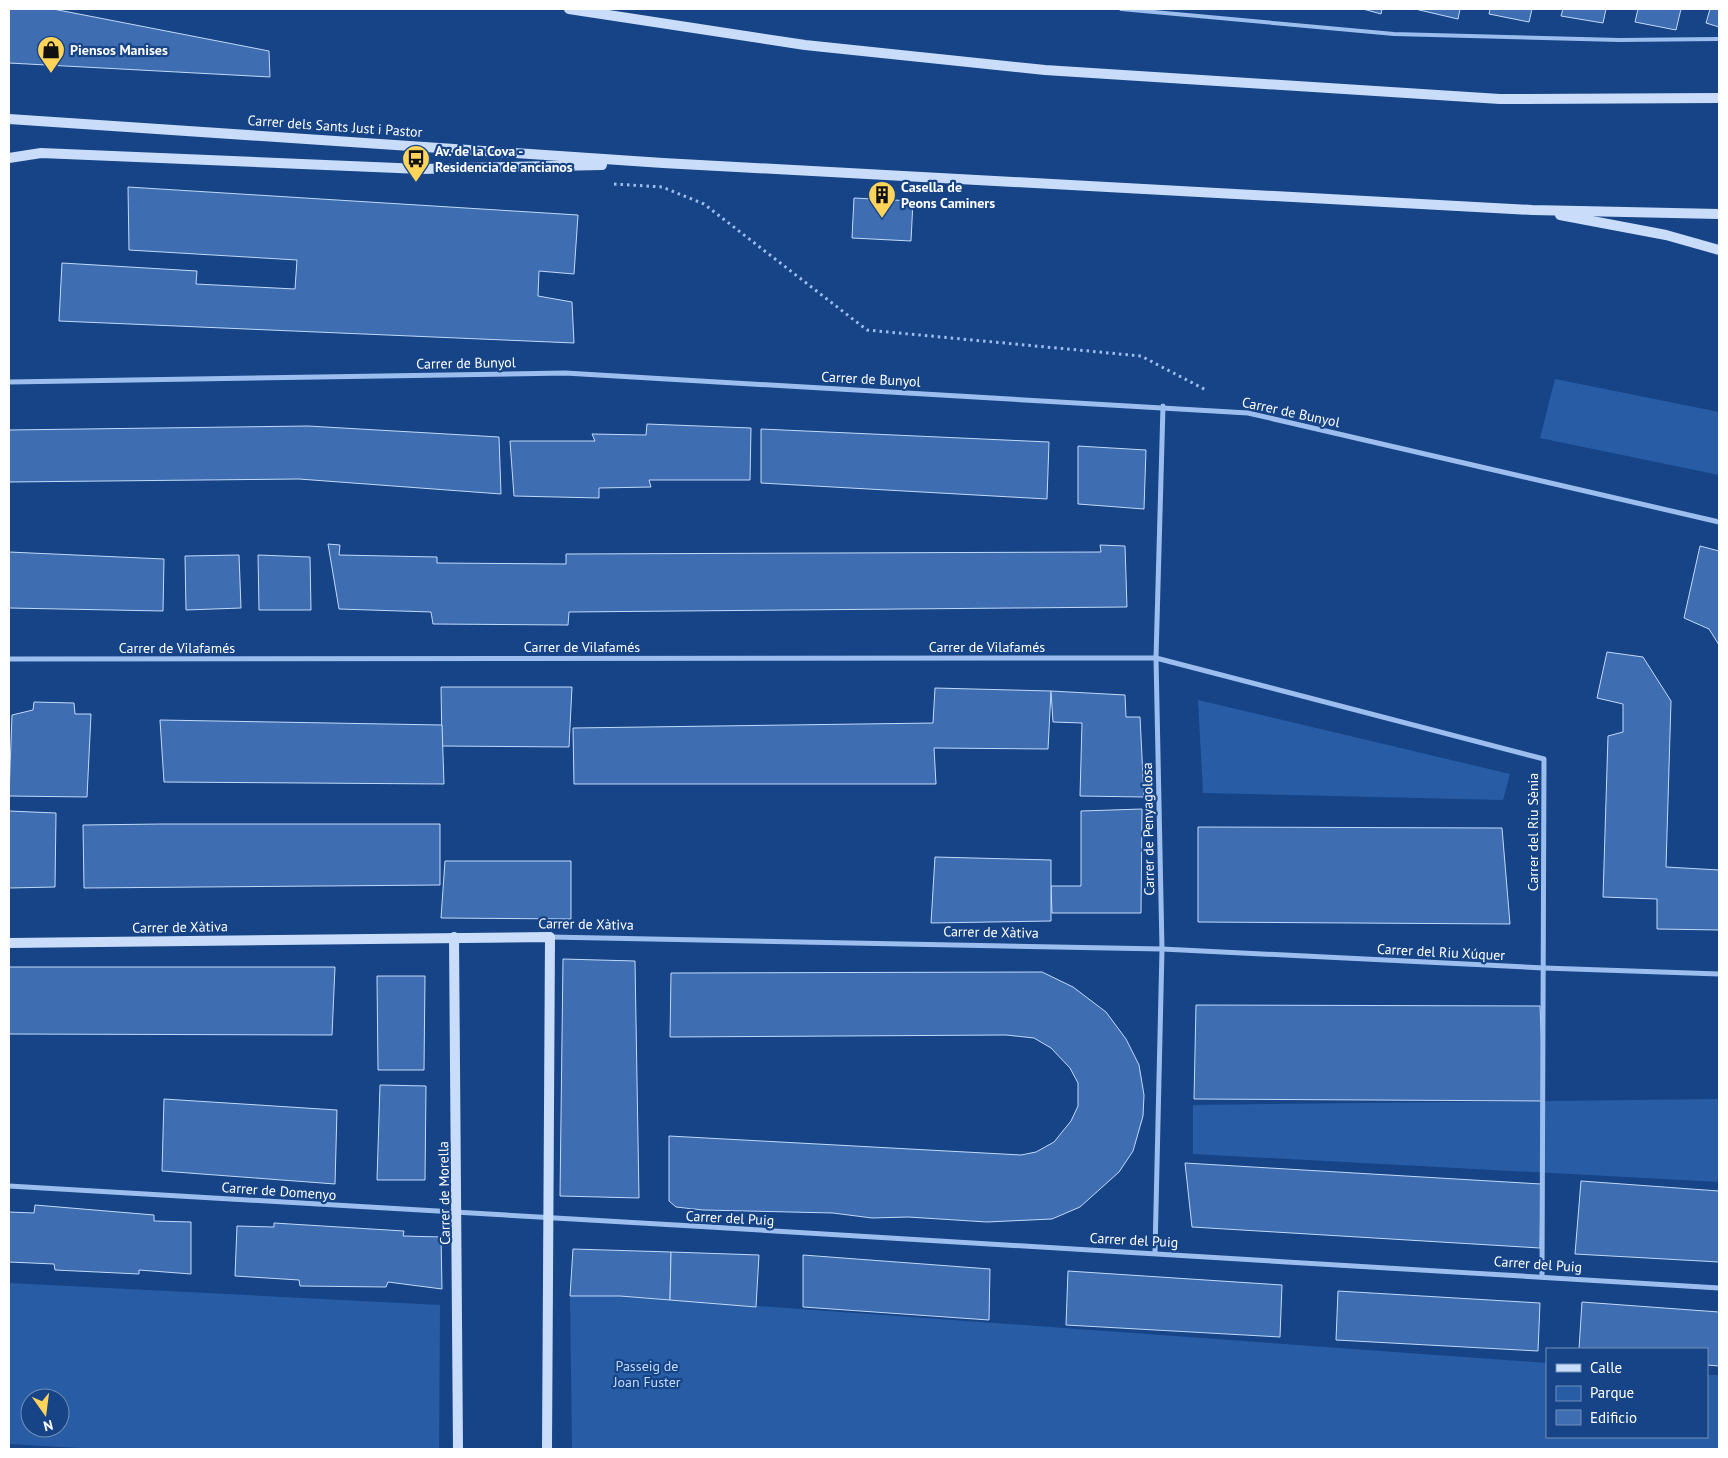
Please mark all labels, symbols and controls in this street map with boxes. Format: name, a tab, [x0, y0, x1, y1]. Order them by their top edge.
shop icon: Piensos Manises	[36, 35, 66, 74]
place label: Piensos Manises	[70, 41, 168, 59]
street label: Carrer dels Sants Just i Pastor	[247, 111, 423, 141]
place label: Av. de la Cova - Residencia de ancianos	[435, 142, 573, 176]
bus stop icon: Av. de la Cova - Residencia de ancianos	[401, 144, 431, 183]
place label: Casella de Peons Caminers	[901, 178, 995, 212]
building icon: Casella de Peons Caminers	[867, 180, 897, 219]
street label: Carrer de Bunyol	[416, 353, 516, 373]
street label: Carrer de Bunyol	[821, 367, 921, 391]
street label: Carrer de Bunyol	[1240, 393, 1342, 431]
street label: Carrer de Vilafamés	[524, 638, 640, 656]
street label: Carrer de Vilafamés	[929, 638, 1045, 656]
street label: Carrer de Vilafamés	[119, 639, 235, 657]
street label: Carrer de Penyagolosa	[1138, 762, 1158, 896]
street label: Carrer del Riu Sènia	[1524, 773, 1542, 891]
street label: Carrer de Xàtiva	[538, 914, 634, 934]
street label: Carrer de Xàtiva	[132, 917, 228, 937]
street label: Carrer de Xàtiva	[943, 922, 1039, 942]
street label: Carrer del Riu Xúquer	[1376, 940, 1506, 964]
street label: Carrer de Morella	[434, 1141, 454, 1245]
street label: Carrer de Domenyo	[221, 1178, 337, 1204]
street label: Carrer del Puig	[685, 1207, 775, 1229]
street label: Carrer del Puig	[1089, 1229, 1179, 1251]
street label: Carrer del Puig	[1493, 1252, 1583, 1276]
legend	[1546, 1348, 1708, 1438]
park label: Passeig de Joan Fuster	[612, 1357, 681, 1391]
text: Calle	[1590, 1358, 1622, 1377]
text: Parque	[1590, 1383, 1634, 1402]
north arrow	[20, 1388, 70, 1438]
text: Edificio	[1590, 1408, 1637, 1427]
text: N	[42, 1416, 55, 1435]

